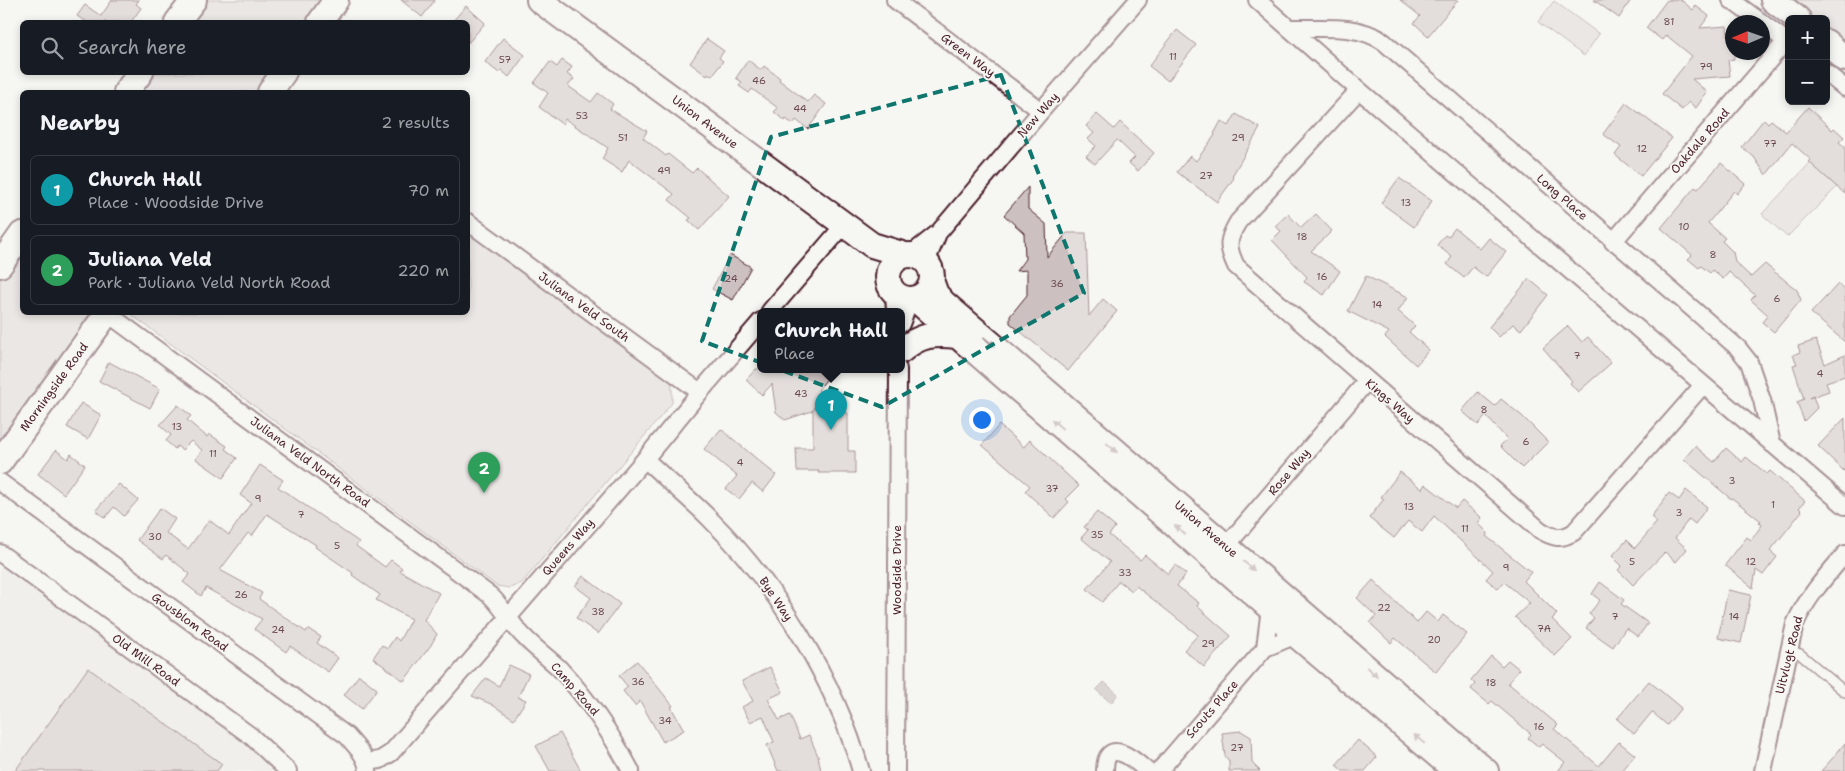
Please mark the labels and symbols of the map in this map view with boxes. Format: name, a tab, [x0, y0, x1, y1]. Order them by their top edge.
house number: 81	[1664, 15, 1674, 28]
north arrow	[1725, 15, 1770, 60]
street label: Green Way	[938, 29, 998, 81]
house number: 11	[1169, 50, 1177, 63]
house number: 57	[499, 53, 511, 66]
house number: 79	[1699, 60, 1713, 73]
house number: 46	[752, 74, 766, 87]
street label: New Way	[1014, 89, 1062, 141]
street label: Union Avenue	[668, 92, 742, 152]
house number: 44	[793, 102, 807, 115]
street label: Oakdale Road	[1667, 104, 1733, 177]
house number: 53	[576, 109, 588, 122]
house number: 51	[618, 131, 628, 144]
house number: 29	[1231, 131, 1245, 144]
house number: 77	[1763, 137, 1777, 150]
house number: 12	[1637, 142, 1647, 155]
house number: 49	[657, 164, 671, 177]
house number: 27	[1199, 169, 1213, 182]
street label: Long Place	[1533, 170, 1591, 224]
house number: 13	[1401, 196, 1411, 209]
house number: 10	[1679, 220, 1689, 233]
house number: 18	[1296, 230, 1308, 243]
house number: 8	[1710, 248, 1717, 261]
street label: Juliana Veld South	[535, 268, 633, 346]
house number: 16	[1317, 270, 1327, 283]
house number: 24	[724, 272, 738, 285]
house number: 36	[1050, 277, 1064, 290]
house number: 6	[1774, 292, 1781, 305]
house number: 14	[1372, 298, 1382, 311]
one-way arrow	[983, 336, 995, 348]
street label: Morningside Road	[16, 339, 92, 435]
house number: 7	[1574, 349, 1581, 362]
house number: 4	[1817, 367, 1824, 380]
street label: Kings Way	[1362, 375, 1418, 427]
house number: 43	[794, 387, 808, 400]
pin: 1	[815, 389, 847, 430]
house number: 8	[1481, 403, 1488, 416]
your location	[969, 407, 995, 433]
street label: Juliana Veld North Road	[247, 413, 373, 511]
one-way arrow	[1051, 418, 1064, 429]
house number: 13	[172, 420, 182, 433]
house number: 6	[1523, 435, 1530, 448]
one-way arrow	[1106, 443, 1119, 454]
street label: Rose Way	[1265, 445, 1313, 499]
house number: 11	[209, 447, 217, 460]
pin: 2	[468, 452, 500, 493]
house number: 4	[737, 456, 744, 469]
house number: 3	[1729, 474, 1736, 487]
house number: 37	[1045, 482, 1059, 495]
house number: 9	[255, 492, 262, 505]
street label: Union Avenue	[1171, 497, 1241, 561]
house number: 1	[1771, 498, 1775, 511]
house number: 13	[1404, 500, 1414, 513]
house number: 3	[1676, 506, 1683, 519]
house number: 7	[298, 508, 305, 521]
street label: Queens Way	[539, 515, 598, 579]
house number: 11	[1461, 522, 1469, 535]
street label: Woodside Drive	[889, 525, 905, 615]
one-way arrow	[1173, 525, 1186, 536]
house number: 35	[1091, 528, 1103, 541]
house number: 30	[148, 530, 162, 543]
house number: 5	[334, 539, 340, 552]
house number: 5	[1629, 555, 1635, 568]
house number: 12	[1746, 555, 1756, 568]
one-way arrow	[1242, 560, 1255, 571]
house number: 9	[1503, 561, 1510, 574]
house number: 33	[1118, 566, 1132, 579]
street label: Bye Way	[755, 574, 797, 624]
house number: 26	[234, 588, 248, 601]
street label: Gousblom Road	[148, 589, 232, 655]
house number: 22	[1377, 601, 1391, 614]
house number: 38	[591, 605, 605, 618]
house number: 7	[1612, 610, 1619, 623]
house number: 14	[1729, 610, 1739, 623]
street label: Uitvlugt Road	[1772, 614, 1807, 696]
house number: 7A	[1537, 622, 1551, 635]
house number: 24	[271, 623, 285, 636]
street label: Old Mill Road	[109, 630, 183, 690]
house number: 20	[1427, 633, 1441, 646]
house number: 29	[1201, 637, 1215, 650]
street label: Camp Road	[547, 659, 603, 719]
one-way arrow	[1365, 666, 1378, 677]
house number: 36	[631, 675, 645, 688]
street label: Scouts Place	[1182, 676, 1242, 742]
house number: 18	[1485, 676, 1497, 689]
house number: 34	[658, 714, 672, 727]
house number: 16	[1534, 720, 1544, 733]
one-way arrow	[1413, 734, 1426, 745]
house number: 27	[1230, 741, 1244, 754]

